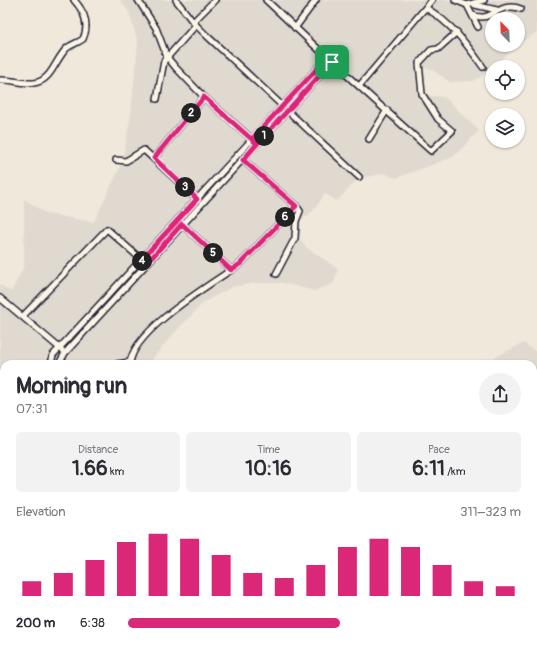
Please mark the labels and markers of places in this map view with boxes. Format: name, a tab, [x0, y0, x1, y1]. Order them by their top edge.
pin	[315, 45, 349, 79]
pin: 2	[181, 103, 201, 123]
pin: 1	[254, 126, 274, 146]
pin: 3	[175, 177, 195, 197]
pin: 6	[275, 207, 295, 227]
pin: 5	[203, 243, 223, 263]
pin: 4	[132, 251, 152, 271]

